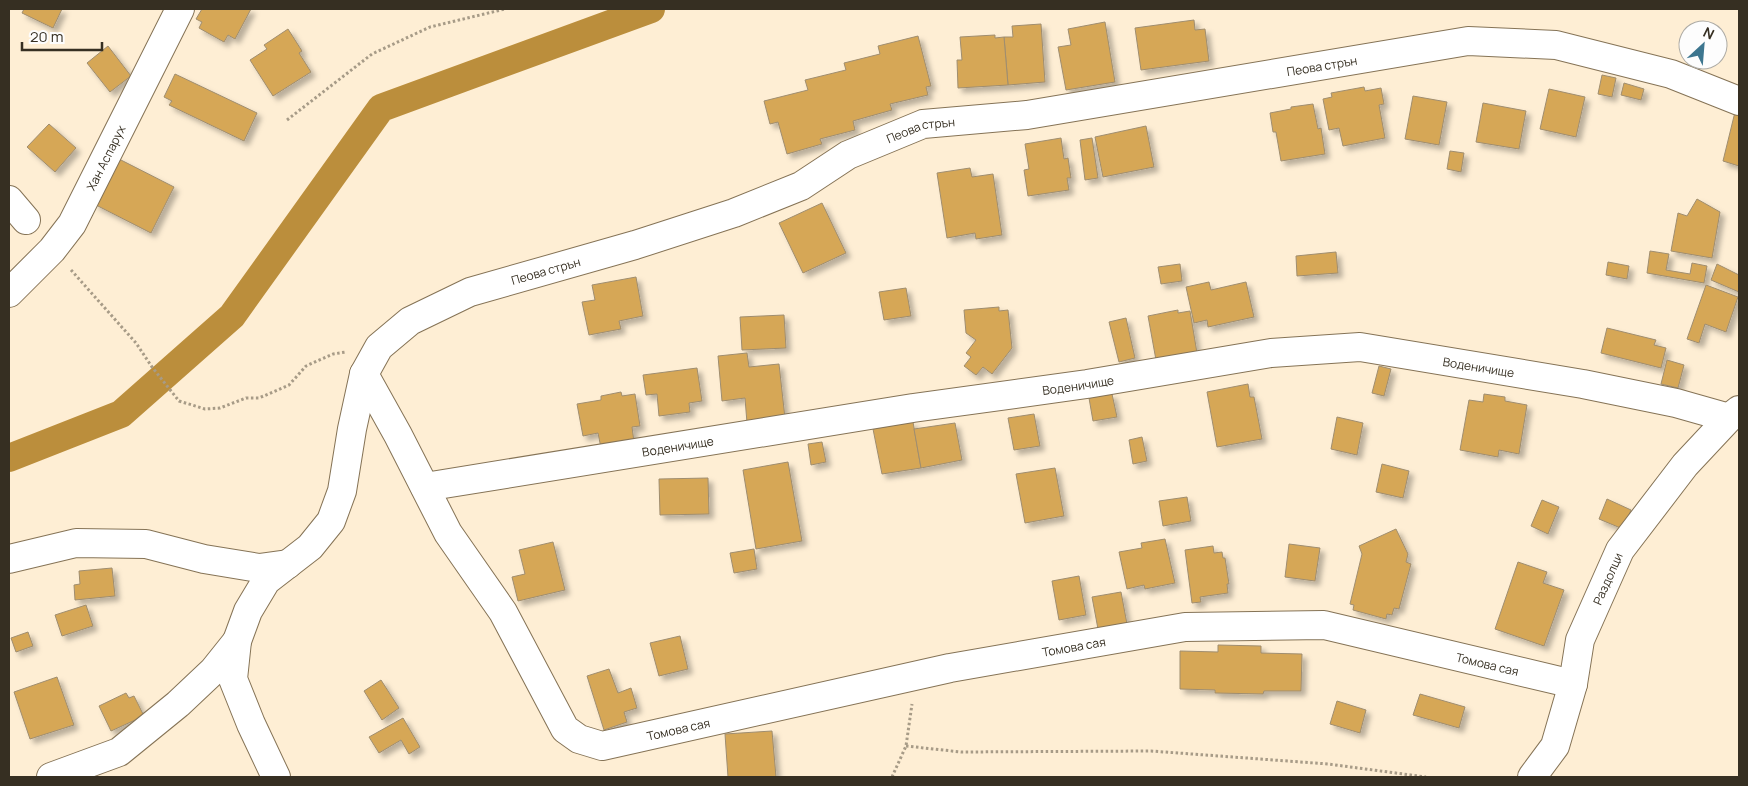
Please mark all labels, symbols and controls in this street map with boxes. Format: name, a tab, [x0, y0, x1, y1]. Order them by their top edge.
scale bar	[22, 20, 102, 52]
north arrow	[1678, 20, 1728, 70]
text: N	[1700, 22, 1718, 44]
text: 20 m	[30, 26, 63, 47]
street label: Пеова стрън	[1285, 51, 1358, 80]
street label: Пеова стрън	[884, 113, 956, 147]
street label: Хан Аспарух	[82, 121, 129, 193]
street label: Пеова стрън	[509, 252, 582, 288]
street label: Воденичище	[1442, 352, 1516, 381]
street label: Воденичище	[1041, 371, 1115, 399]
street label: Воденичище	[641, 432, 715, 460]
street label: Раздолци	[1588, 550, 1626, 607]
street label: Томова сая	[1041, 633, 1107, 660]
street label: Томова сая	[1454, 648, 1521, 679]
street label: Томова сая	[645, 714, 712, 744]

